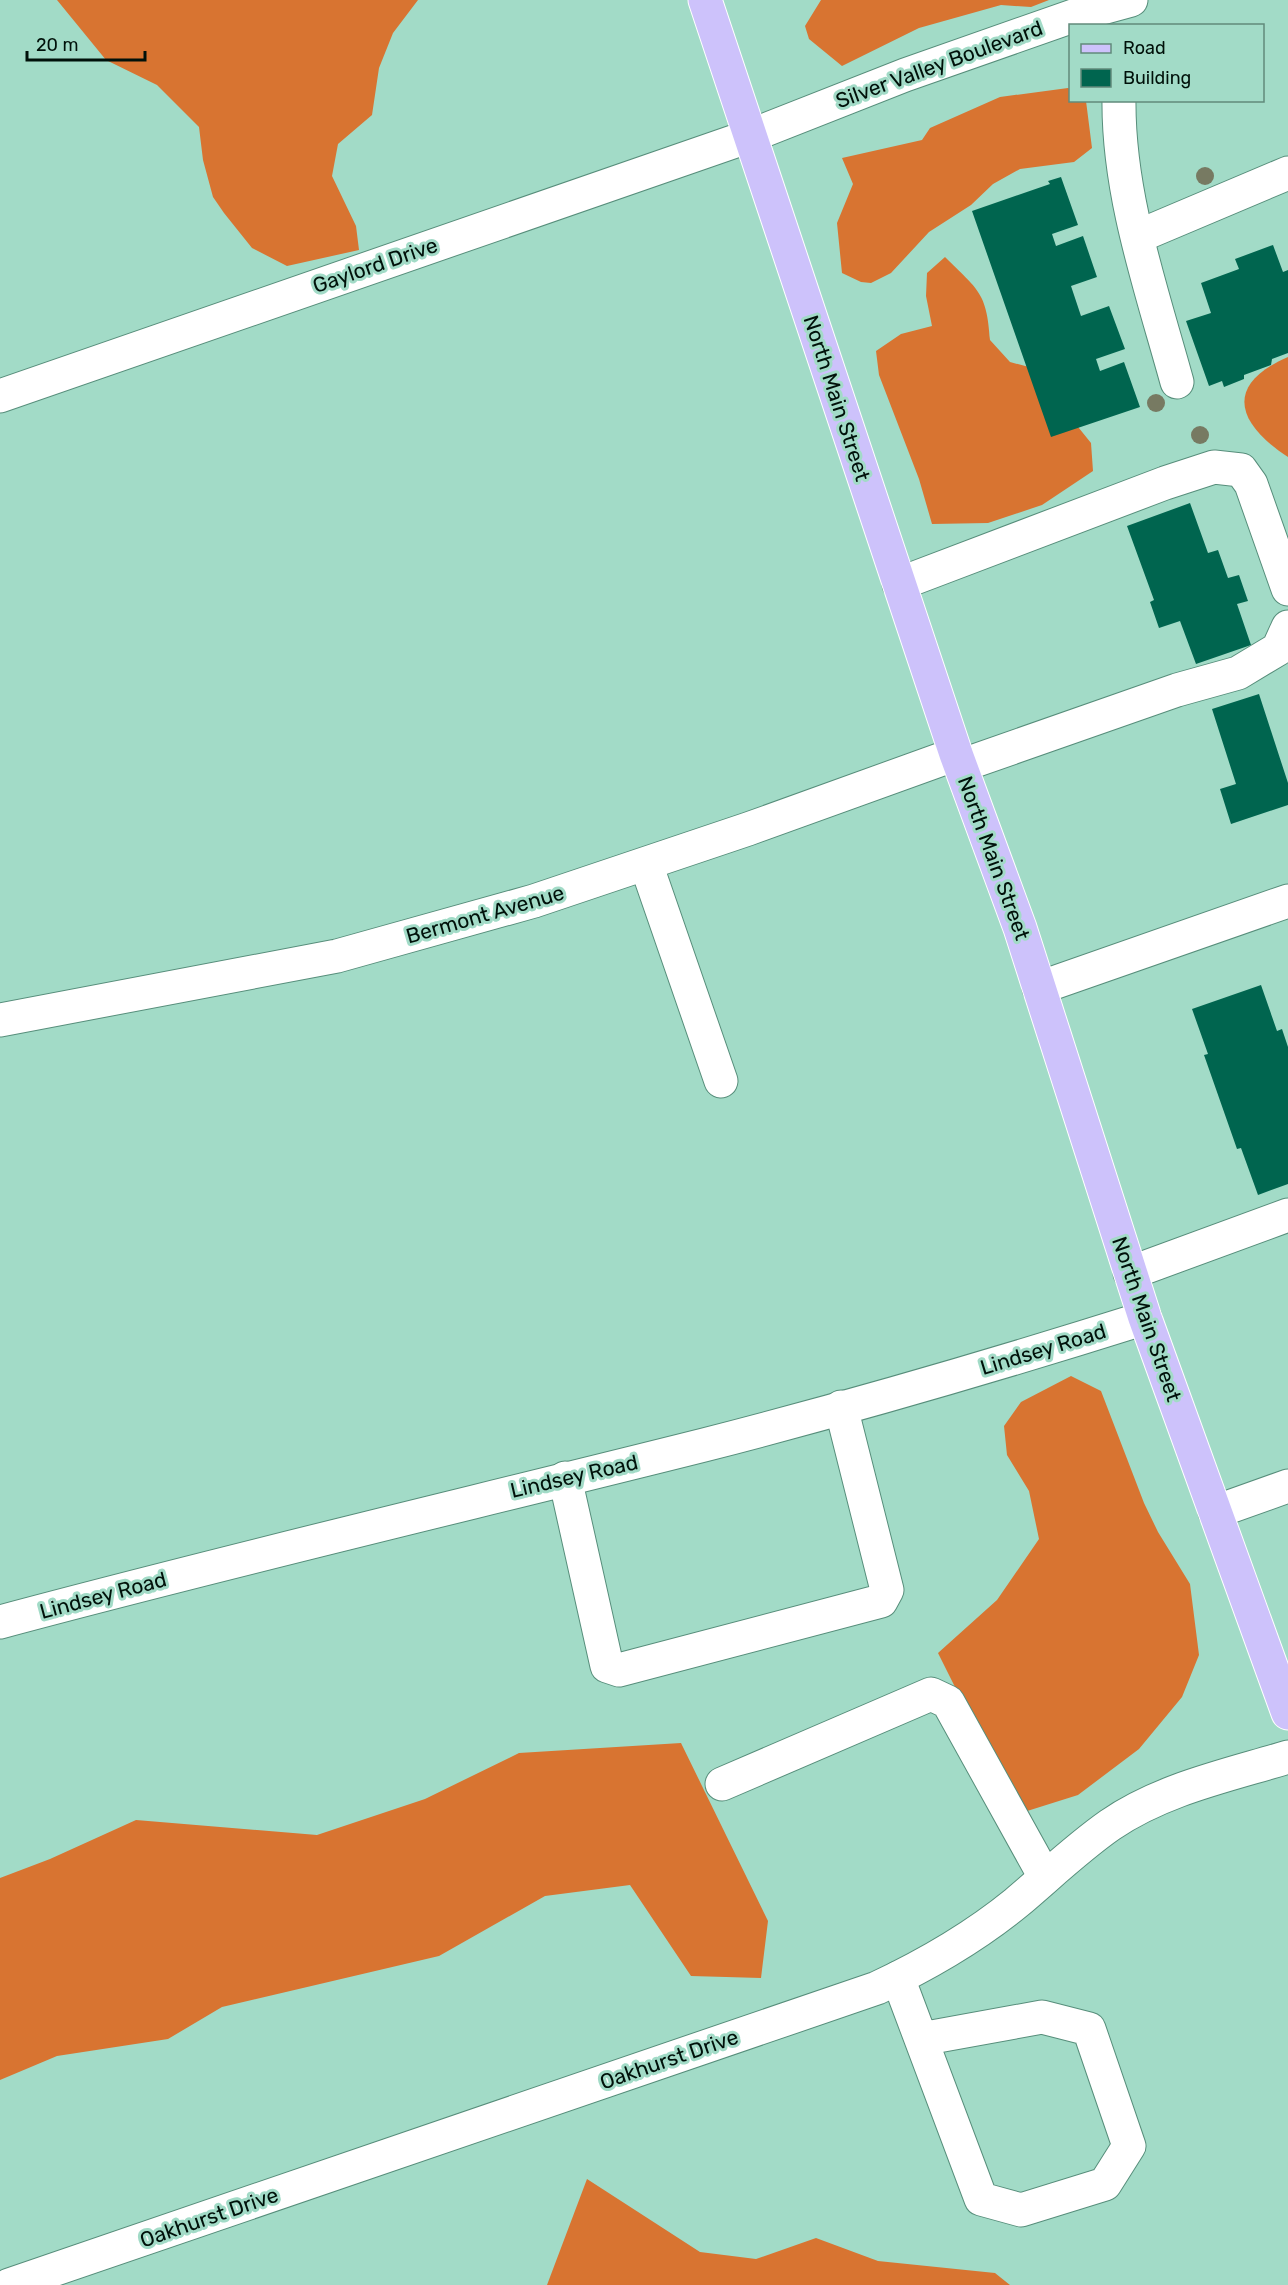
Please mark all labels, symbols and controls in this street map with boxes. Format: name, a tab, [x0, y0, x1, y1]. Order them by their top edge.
street label: Silver Valley Boulevard	[832, 15, 1046, 113]
scale bar	[27, 24, 146, 62]
legend	[1069, 24, 1264, 102]
text: 20 m	[36, 34, 78, 56]
text: Road	[1123, 37, 1166, 59]
text: Building	[1123, 67, 1191, 89]
street label: Gaylord Drive	[309, 232, 441, 298]
street label: North Main Street	[798, 312, 876, 484]
street label: North Main Street	[953, 773, 1035, 943]
street label: Bermont Avenue	[403, 879, 567, 949]
street label: North Main Street	[1107, 1233, 1187, 1405]
street label: Lindsey Road	[977, 1318, 1109, 1380]
street label: Lindsey Road	[508, 1449, 640, 1503]
street label: Lindsey Road	[37, 1566, 169, 1624]
street label: Oakhurst Drive	[597, 2024, 741, 2094]
street label: Oakhurst Drive	[137, 2182, 281, 2252]

